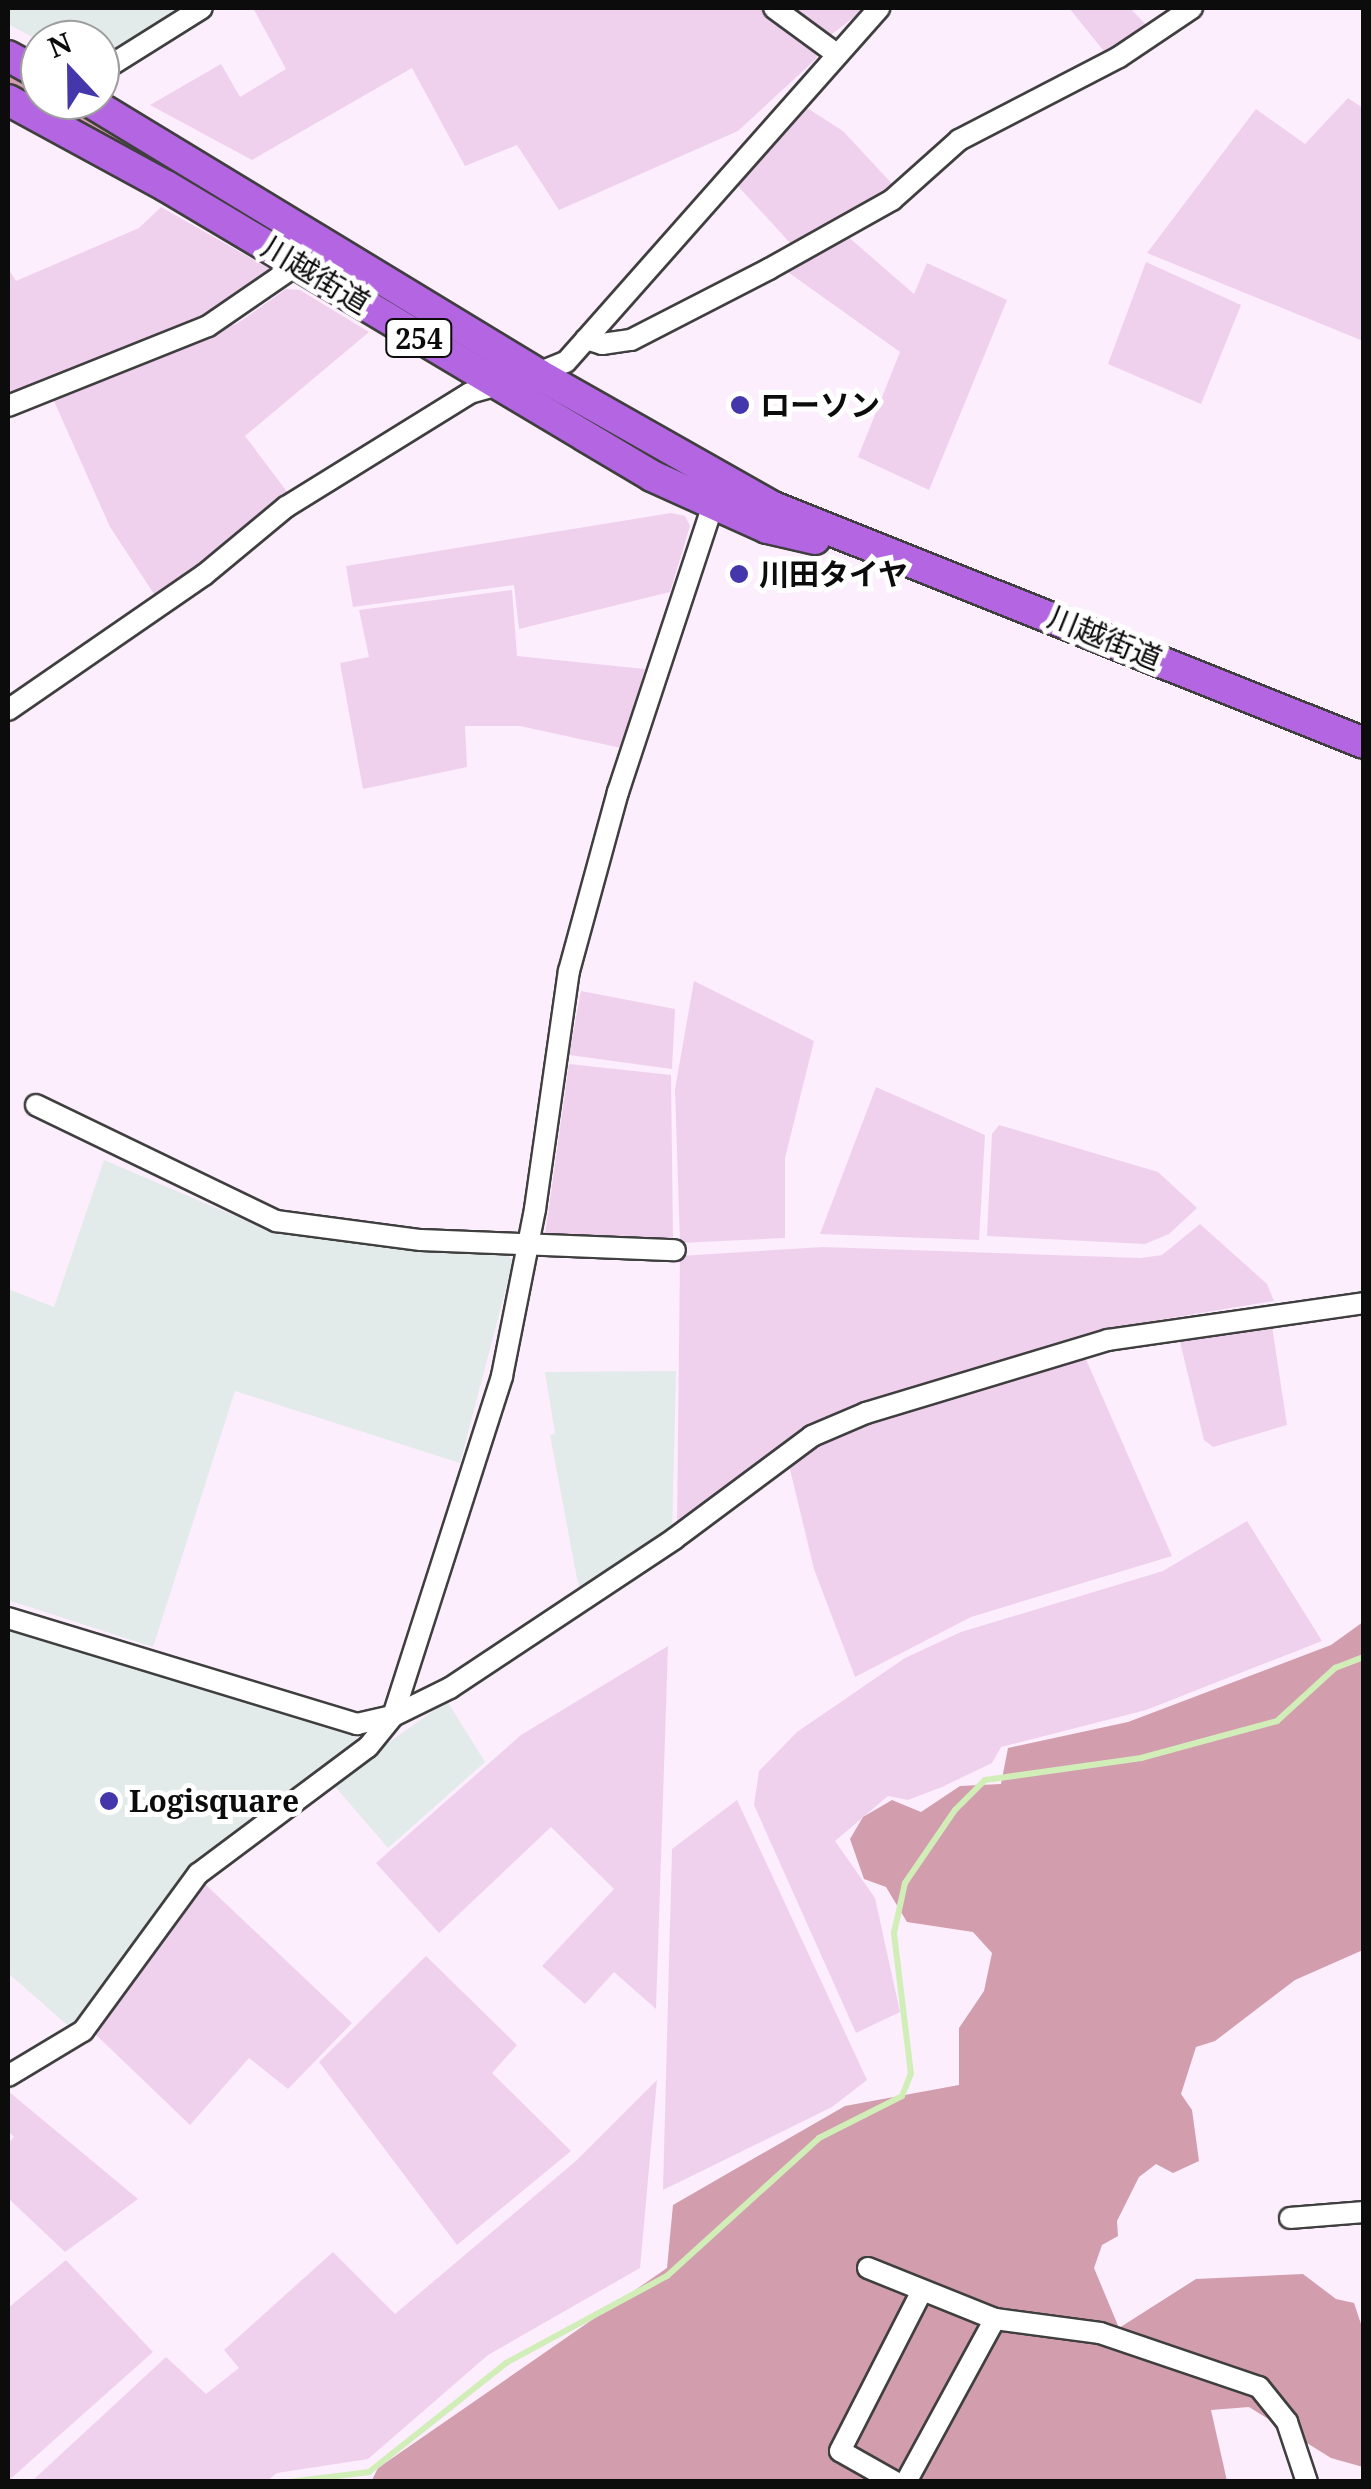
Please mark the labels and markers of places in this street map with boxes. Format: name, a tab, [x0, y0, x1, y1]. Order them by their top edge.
place label: ローソン	[760, 387, 880, 423]
marker: ローソン	[729, 394, 751, 416]
place label: 川田タイヤ	[759, 556, 909, 592]
marker: 川田タイヤ	[728, 563, 750, 585]
place label: Logisquare	[129, 1783, 299, 1819]
marker: Logisquare	[98, 1790, 120, 1812]

